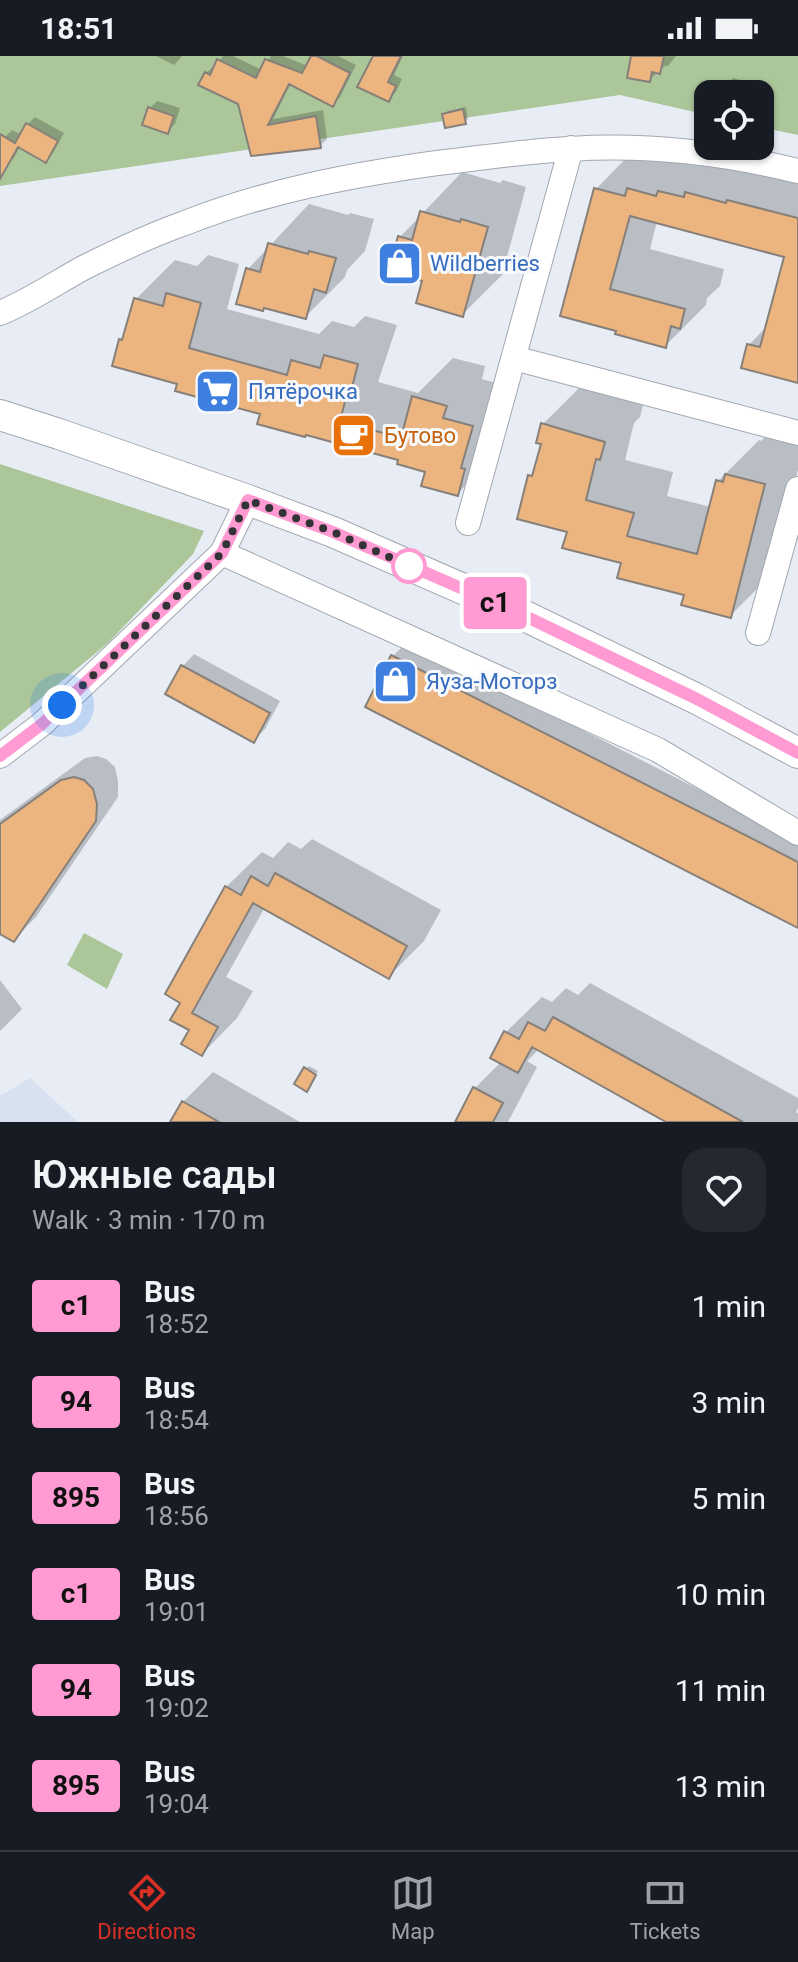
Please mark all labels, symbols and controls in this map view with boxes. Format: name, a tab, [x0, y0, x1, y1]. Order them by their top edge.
text: 18:51	[40, 11, 117, 46]
map controls	[694, 80, 774, 160]
button: locate	[694, 80, 774, 160]
shop icon: Wildberries	[375, 239, 423, 287]
place label: Wildberries	[430, 251, 540, 276]
supermarket icon: Пятёрочка	[193, 367, 241, 415]
place label: Пятёрочка	[248, 379, 358, 404]
cafe icon: Бутово	[329, 411, 377, 459]
place label: Бутово	[384, 423, 456, 448]
unlabelled marker	[392, 549, 426, 583]
line badge: с1	[459, 577, 531, 629]
text: с1	[480, 586, 510, 619]
shop icon: Яуза-Моторз	[371, 657, 419, 705]
place label: Яуза-Моторз	[426, 669, 557, 694]
your location	[42, 685, 82, 725]
button: heart	[682, 1148, 766, 1232]
text: Южные сады	[32, 1153, 277, 1197]
text: Walk · 3 min · 170 m	[32, 1205, 265, 1235]
text: Bus	[144, 1274, 195, 1309]
text: с1	[61, 1289, 91, 1322]
text: 1 min	[692, 1289, 766, 1324]
text: 18:52	[144, 1309, 209, 1339]
text: Bus	[144, 1370, 195, 1405]
text: 94	[60, 1385, 92, 1418]
text: 3 min	[692, 1385, 766, 1420]
text: 18:54	[144, 1405, 209, 1435]
text: Bus	[144, 1466, 195, 1501]
text: 895	[52, 1481, 100, 1514]
text: 5 min	[692, 1481, 766, 1516]
text: 18:56	[144, 1501, 209, 1531]
text: Bus	[144, 1562, 195, 1597]
text: с1	[61, 1577, 91, 1610]
text: 10 min	[675, 1577, 766, 1612]
text: 19:01	[144, 1597, 209, 1627]
text: Bus	[144, 1658, 195, 1693]
text: 94	[60, 1673, 92, 1706]
text: 11 min	[675, 1673, 766, 1708]
text: 19:02	[144, 1693, 209, 1723]
text: Bus	[144, 1754, 195, 1789]
text: 895	[52, 1769, 100, 1802]
text: 13 min	[675, 1769, 766, 1804]
text: 19:04	[144, 1789, 209, 1819]
tab: Directions	[97, 1871, 196, 1944]
tab: Map	[391, 1871, 435, 1944]
tab: Tickets	[630, 1871, 701, 1944]

